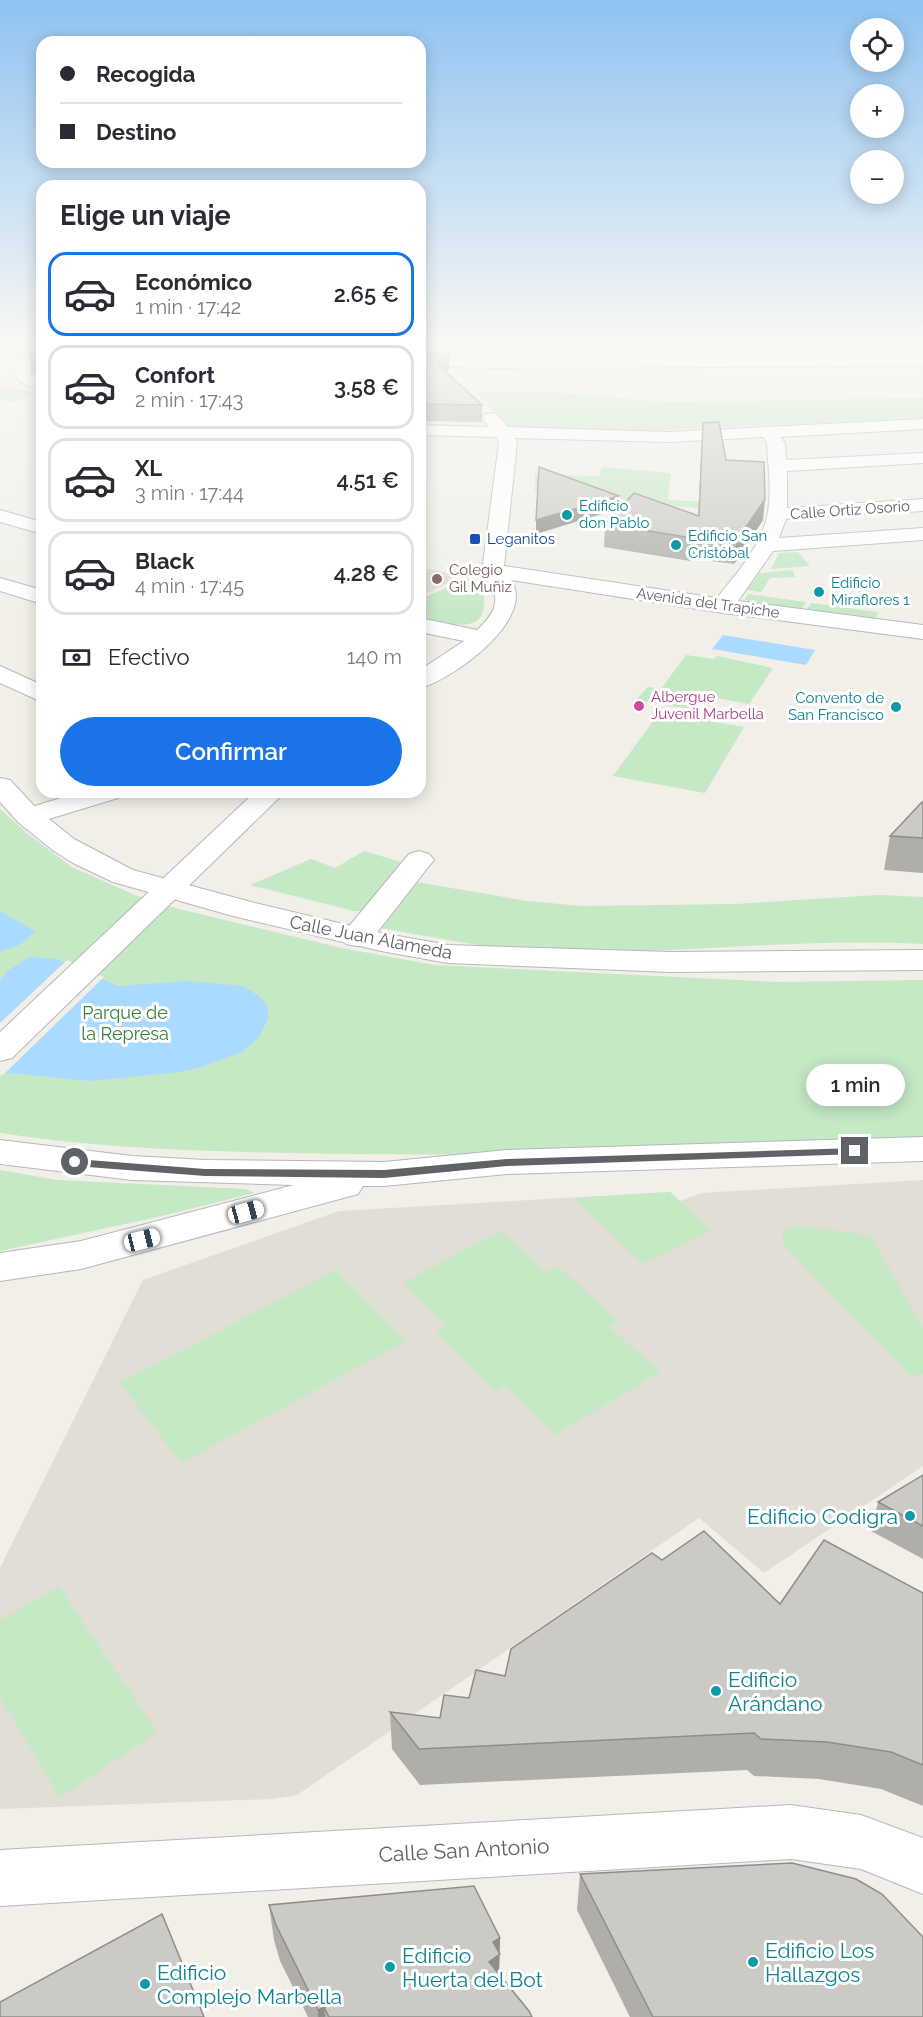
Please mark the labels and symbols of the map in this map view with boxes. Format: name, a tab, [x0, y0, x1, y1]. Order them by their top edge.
place label: Edificio don Pablo	[579, 497, 650, 532]
street label: Calle Ortiz Osorio	[789, 497, 911, 523]
marker: Edificio don Pablo	[560, 508, 574, 522]
place label: Edificio San Cristóbal	[688, 527, 767, 562]
place label: Leganitos	[487, 530, 555, 548]
marker: Leganitos	[468, 532, 482, 546]
marker: Edificio San Cristóbal	[669, 538, 683, 552]
place label: Colegio Gil Muñiz	[449, 561, 512, 596]
marker: Colegio Gil Muñiz	[430, 572, 444, 586]
place label: Edificio Miraflores 1	[831, 574, 910, 609]
street label: Avenida del Trapiche	[635, 584, 781, 622]
marker: Edificio Miraflores 1	[812, 585, 826, 599]
place label: Albergue Juvenil Marbella	[651, 688, 764, 723]
place label: Convento de San Francisco	[788, 689, 884, 724]
marker: Albergue Juvenil Marbella	[632, 699, 646, 713]
marker: Convento de San Francisco	[889, 700, 903, 714]
street label: Calle Juan Alameda	[288, 911, 454, 963]
park label: Parque de la Represa	[81, 1002, 169, 1044]
callout: 1 min	[806, 1064, 904, 1106]
route end	[841, 1137, 868, 1164]
route start	[61, 1148, 88, 1175]
car	[226, 1199, 266, 1225]
car	[122, 1227, 162, 1253]
place label: Edificio Codigra	[747, 1504, 898, 1529]
marker: Edificio Codigra	[903, 1509, 917, 1523]
place label: Edificio Arándano	[728, 1667, 822, 1716]
marker: Edificio Arándano	[709, 1684, 723, 1698]
street label: Calle San Antonio	[378, 1833, 550, 1867]
place label: Edificio Los Hallazgos	[765, 1938, 874, 1987]
place label: Edificio Huerta del Bot	[402, 1943, 543, 1992]
marker: Edificio Los Hallazgos	[746, 1955, 760, 1969]
place label: Edificio Complejo Marbella	[157, 1960, 342, 2009]
marker: Edificio Huerta del Bot	[383, 1960, 397, 1974]
marker: Edificio Complejo Marbella	[138, 1977, 152, 1991]

